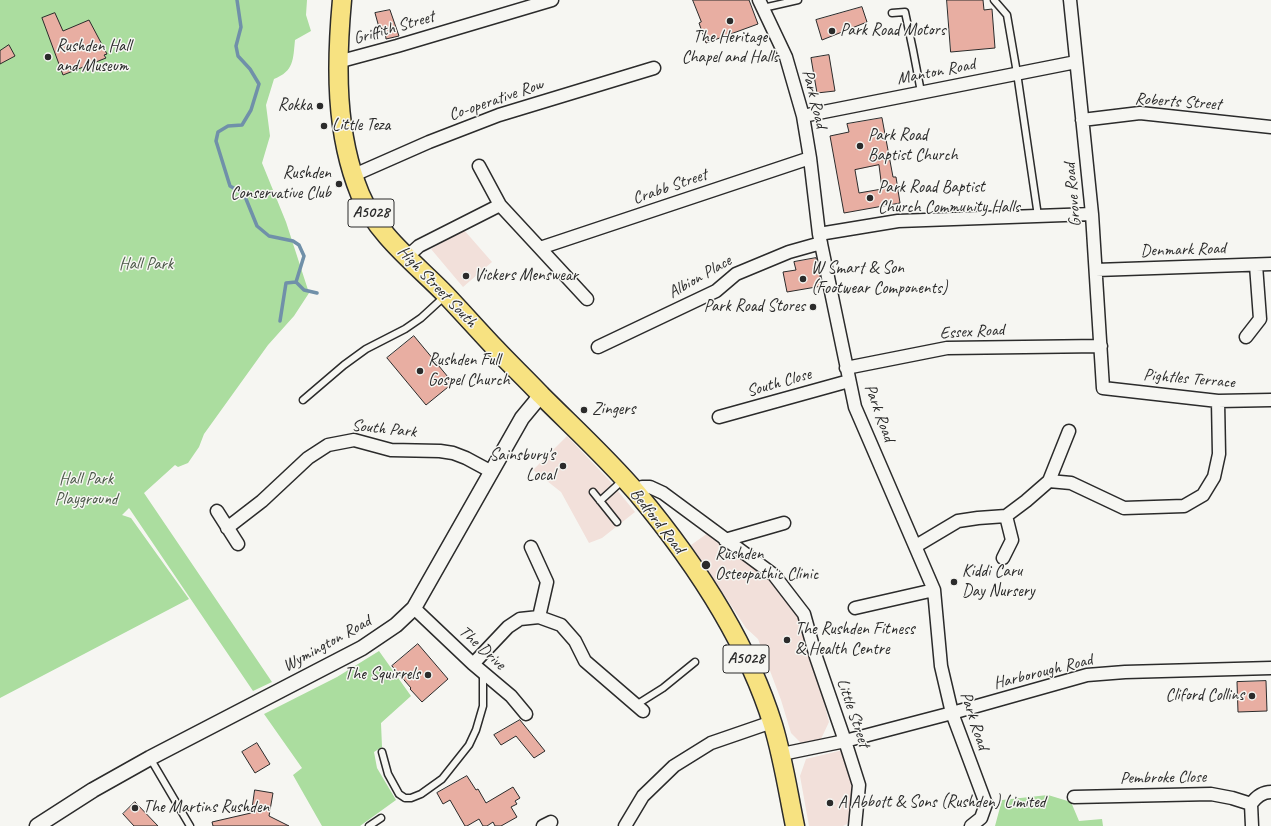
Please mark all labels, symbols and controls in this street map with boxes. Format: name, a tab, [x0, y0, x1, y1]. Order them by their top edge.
street label: Griffith Street	[351, 7, 437, 49]
marker: The Heritage Chapel and Halls	[725, 16, 735, 26]
place label: Park Road Motors	[840, 21, 945, 41]
marker: Park Road Motors	[827, 26, 837, 36]
place label: The Heritage Chapel and Halls	[682, 28, 778, 68]
place label: Rushden Hall and Museum	[56, 37, 131, 77]
marker: Rushden Hall and Museum	[43, 52, 53, 62]
street label: Manton Road	[895, 54, 977, 90]
street label: Park Road	[797, 68, 831, 130]
street label: Co-operative Row	[446, 74, 546, 126]
street label: Roberts Street	[1134, 89, 1222, 115]
place label: Rokka	[278, 96, 312, 116]
marker: Rokka	[315, 101, 325, 111]
place label: Little Teza	[332, 116, 390, 136]
marker: Little Teza	[319, 121, 329, 131]
place label: Park Road Baptist Church	[868, 126, 958, 166]
marker: Park Road Baptist Church	[855, 141, 865, 151]
street label: Grove Road	[1060, 162, 1086, 228]
place label: Rushden Conservative Club	[231, 164, 331, 204]
street label: Crabb Street	[630, 165, 710, 209]
place label: Park Road Baptist Church Community Halls	[878, 178, 1020, 218]
marker: Rushden Conservative Club	[334, 179, 344, 189]
marker: Park Road Baptist Church Community Halls	[865, 193, 875, 203]
road number: A5028	[348, 199, 394, 227]
street label: Denmark Road	[1140, 238, 1226, 262]
street label: High Street South	[393, 242, 481, 332]
street label: Albion Place	[665, 251, 735, 303]
park label: Hall Park	[119, 255, 173, 275]
place label: W Smart & Son (Footwear Components)	[811, 259, 947, 299]
place label: Vickers Menswear	[474, 266, 578, 286]
marker: Vickers Menswear	[461, 271, 471, 281]
marker: W Smart & Son (Footwear Components)	[798, 274, 808, 284]
place label: Park Road Stores	[704, 297, 805, 317]
marker: Park Road Stores	[808, 302, 818, 312]
street label: Essex Road	[939, 320, 1005, 344]
place label: Rushden Full Gospel Church	[428, 351, 510, 391]
street label: South Close	[744, 364, 814, 402]
street label: Pightles Terrace	[1142, 365, 1236, 393]
marker: Rushden Full Gospel Church	[415, 366, 425, 376]
street label: Park Road	[859, 382, 899, 444]
place label: Zingers	[592, 400, 635, 420]
marker: Zingers	[579, 405, 589, 415]
street label: South Park	[351, 415, 417, 443]
place label: Sainsbury's Local	[489, 446, 555, 486]
marker: Sainsbury's Local	[558, 461, 568, 471]
park label: Hall Park Playground	[55, 470, 117, 510]
street label: Bedford Road	[625, 484, 689, 558]
place label: Rushden Osteopathic Clinic	[715, 545, 818, 585]
marker: Rushden Osteopathic Clinic	[700, 559, 712, 571]
place label: Kiddi Caru Day Nursery	[962, 562, 1035, 602]
marker: Kiddi Caru Day Nursery	[949, 577, 959, 587]
street label: Wymington Road	[279, 611, 375, 677]
place label: The Rushden Fitness & Health Centre	[795, 620, 915, 660]
street label: The Drive	[454, 622, 510, 674]
marker: The Rushden Fitness & Health Centre	[782, 635, 792, 645]
road number: A5028	[723, 645, 769, 673]
street label: Harborough Road	[991, 650, 1095, 694]
place label: The Squirrels	[344, 665, 420, 685]
marker: The Squirrels	[423, 670, 433, 680]
street label: Little Street	[832, 676, 874, 750]
place label: Cliford Collins	[1166, 686, 1244, 706]
street label: Park Road	[955, 690, 993, 752]
marker: Cliford Collins	[1247, 691, 1257, 701]
street label: Pembroke Close	[1120, 767, 1206, 789]
place label: A Abbott & Sons (Rushden) Limited	[838, 793, 1045, 813]
place label: The Martins Rushden	[143, 798, 269, 818]
marker: A Abbott & Sons (Rushden) Limited	[825, 798, 835, 808]
marker: The Martins Rushden	[130, 803, 140, 813]

